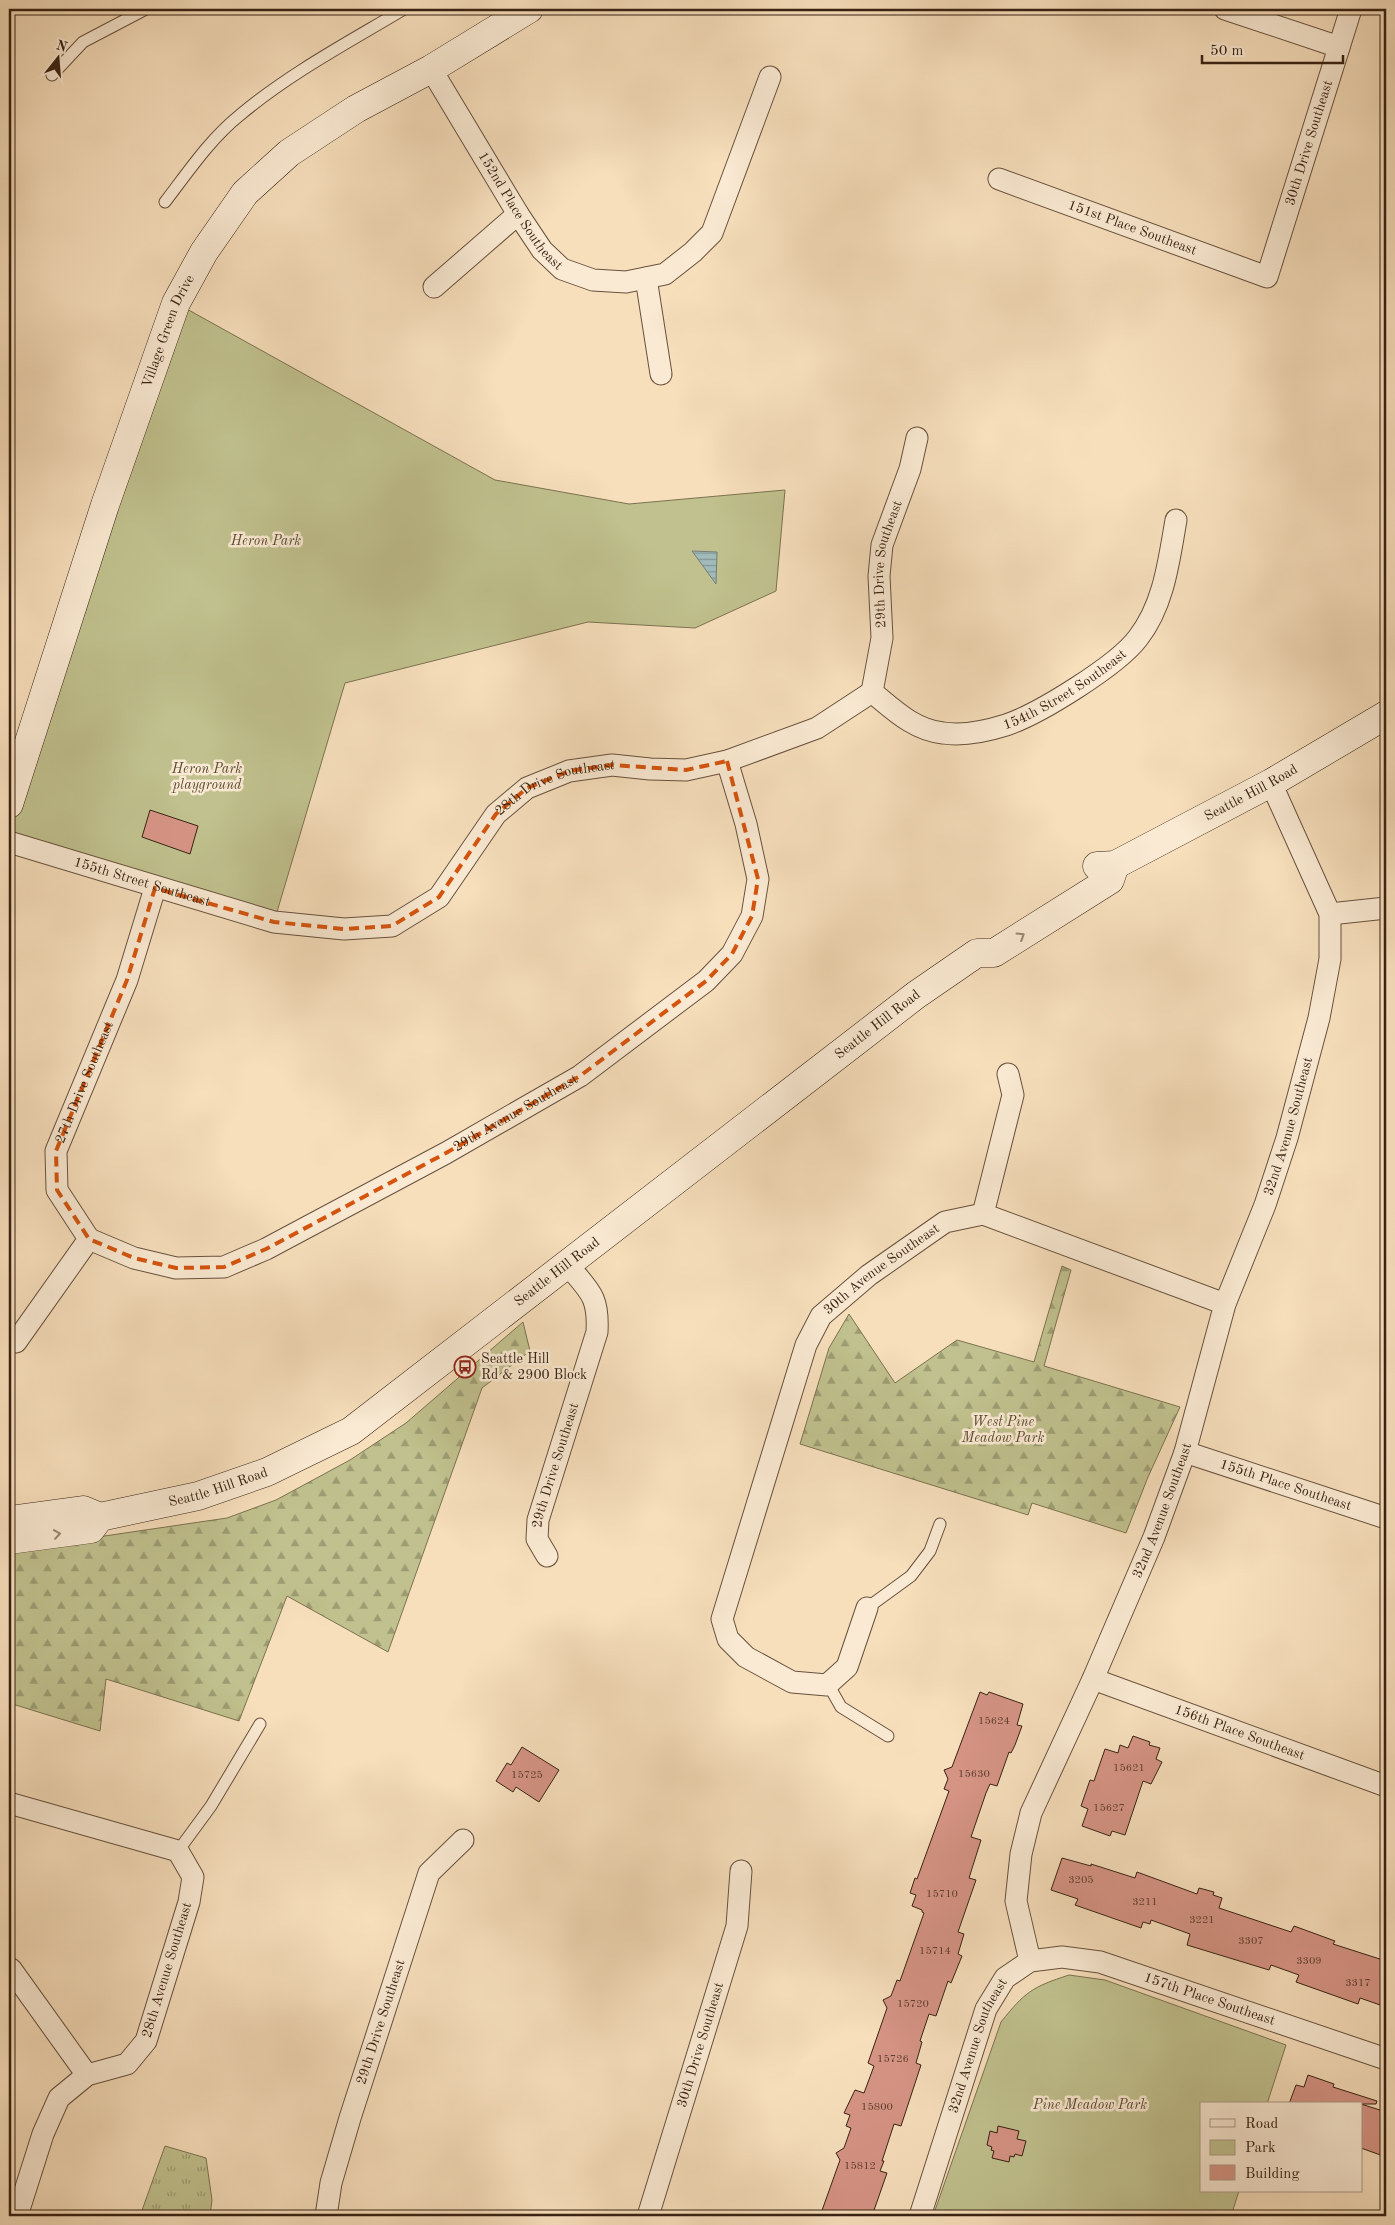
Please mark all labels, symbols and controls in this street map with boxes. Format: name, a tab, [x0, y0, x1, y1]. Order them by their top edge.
north arrow	[32, 32, 82, 82]
scale bar	[1202, 32, 1344, 64]
text: N	[54, 38, 69, 55]
text: 50 m	[1210, 44, 1244, 59]
street label: 30th Drive Southeast	[1283, 78, 1335, 207]
street label: 152nd Place Southeast	[475, 149, 565, 273]
street label: 151st Place Southeast	[1066, 198, 1199, 258]
street label: Village Green Drive	[140, 272, 197, 390]
street label: 29th Drive Southeast	[872, 498, 905, 628]
park label: Heron Park	[230, 534, 301, 548]
street label: 154th Street Southeast	[1001, 647, 1129, 732]
street label: 28th Drive Southeast	[493, 758, 616, 818]
park label: Heron Park playground	[171, 762, 242, 793]
street label: Seattle Hill Road	[1202, 762, 1300, 824]
street label: 155th Street Southeast	[72, 855, 212, 909]
one-way arrow	[1015, 932, 1024, 942]
street label: Seattle Hill Road	[832, 987, 923, 1062]
street label: 27th Drive Southeast	[53, 1020, 116, 1145]
street label: 32nd Avenue Southeast	[1262, 1056, 1315, 1197]
street label: 29th Avenue Southeast	[451, 1072, 580, 1154]
street label: 30th Avenue Southeast	[821, 1221, 942, 1317]
street label: Seattle Hill Road	[512, 1235, 602, 1309]
place label: Seattle Hill Rd & 2900 Block	[481, 1352, 587, 1382]
bus stop icon: Seattle Hill Rd & 2900 Block	[453, 1355, 477, 1379]
street label: 29th Drive Southeast	[531, 1401, 581, 1528]
park label: West Pine Meadow Park	[961, 1415, 1044, 1445]
street label: 32nd Avenue Southeast	[1130, 1441, 1194, 1580]
street label: 155th Place Southeast	[1218, 1457, 1353, 1513]
street label: Seattle Hill Road	[167, 1465, 270, 1509]
one-way arrow	[53, 1529, 61, 1539]
street label: 156th Place Southeast	[1173, 1702, 1307, 1763]
house number: 15624	[978, 1716, 1010, 1727]
house number: 15621	[1113, 1763, 1145, 1774]
house number: 15630	[958, 1769, 990, 1780]
house number: 15725	[511, 1770, 543, 1781]
house number: 15627	[1093, 1803, 1125, 1814]
house number: 3205	[1068, 1875, 1094, 1886]
house number: 15710	[926, 1889, 958, 1900]
house number: 3211	[1132, 1897, 1158, 1908]
street label: 28th Avenue Southeast	[140, 1900, 194, 2039]
house number: 3221	[1189, 1915, 1215, 1926]
house number: 3307	[1238, 1936, 1264, 1947]
house number: 15714	[919, 1946, 951, 1957]
house number: 3309	[1296, 1956, 1322, 1967]
street label: 29th Drive Southeast	[354, 1958, 408, 2086]
street label: 157th Place Southeast	[1142, 1970, 1277, 2028]
street label: 32nd Avenue Southeast	[946, 1976, 1010, 2115]
house number: 3317	[1345, 1978, 1371, 1989]
street label: 30th Drive Southeast	[675, 1980, 726, 2109]
house number: 15720	[897, 1999, 929, 2010]
house number: 15726	[877, 2054, 909, 2065]
park label: Pine Meadow Park	[1032, 2098, 1147, 2112]
house number: 15800	[861, 2102, 893, 2113]
legend	[1200, 2102, 1362, 2192]
text: Road	[1245, 2117, 1279, 2132]
text: Park	[1245, 2141, 1276, 2156]
house number: 15812	[844, 2161, 876, 2172]
text: Building	[1245, 2167, 1300, 2182]

